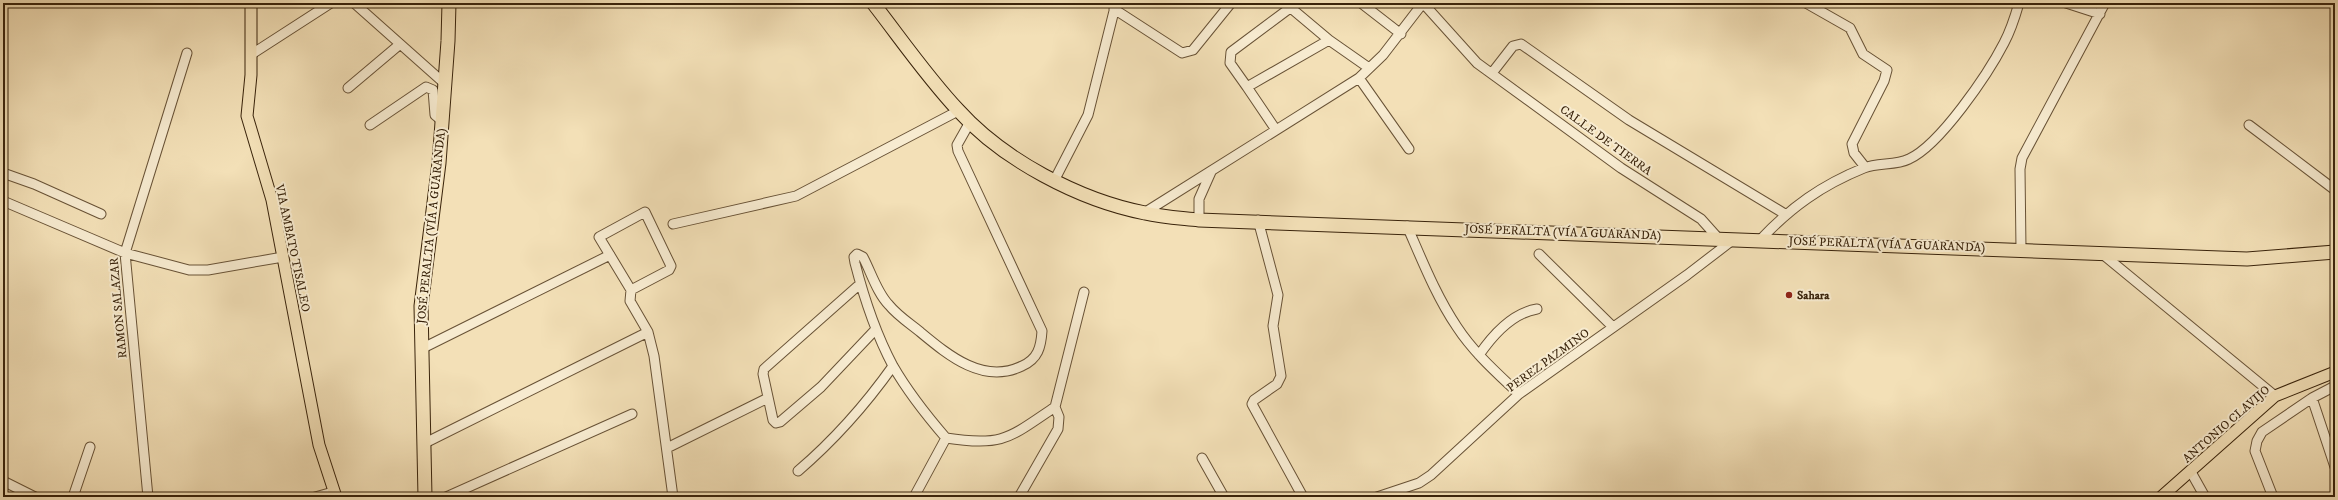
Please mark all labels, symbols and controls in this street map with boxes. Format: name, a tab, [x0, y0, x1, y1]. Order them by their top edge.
street label: CALLE DE TIERRA	[1557, 102, 1655, 179]
street label: JOSÉ PERALTA (VÍA A GUARANDA)	[414, 127, 449, 326]
street label: VIA AMBATO TISALEO	[271, 182, 313, 313]
street label: JOSÉ PERALTA (VÍA A GUARANDA)	[1463, 222, 1662, 243]
street label: JOSÉ PERALTA (VÍA A GUARANDA)	[1787, 234, 1986, 255]
street label: RAMON SALAZAR	[107, 257, 130, 359]
place label: Sahara	[1797, 288, 1830, 303]
marker: Sahara	[1784, 290, 1794, 300]
street label: PEREZ PAZMINO	[1504, 325, 1592, 395]
street label: ANTONIO CLAVIJO	[2180, 382, 2273, 466]

